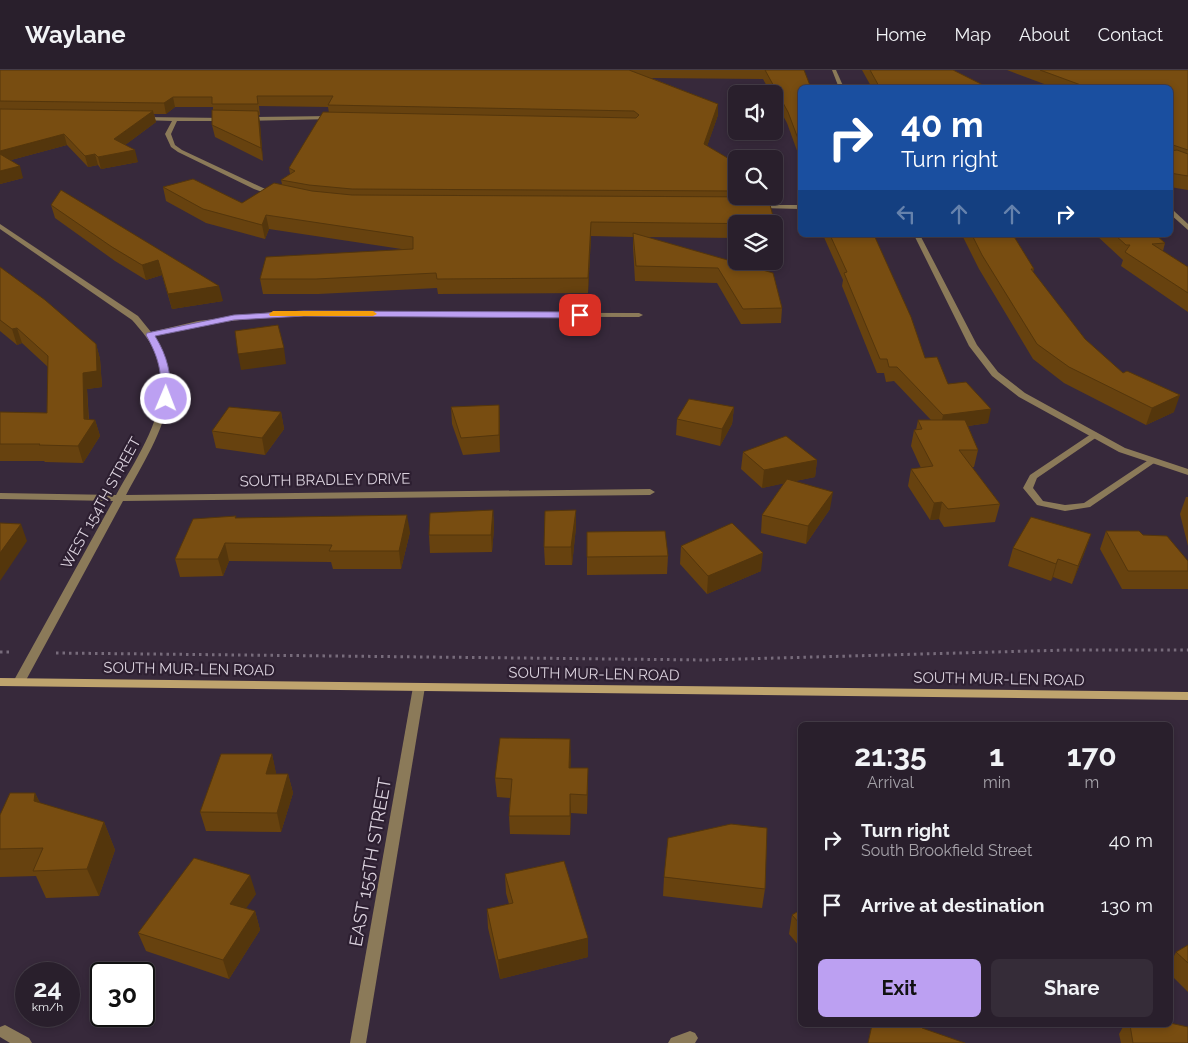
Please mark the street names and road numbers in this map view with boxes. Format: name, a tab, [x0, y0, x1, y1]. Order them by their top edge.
street label: WEST 154TH STREET	[57, 434, 145, 572]
street label: SOUTH BRADLEY DRIVE	[239, 470, 411, 490]
street label: SOUTH MUR-LEN ROAD	[103, 659, 275, 679]
street label: SOUTH MUR-LEN ROAD	[508, 664, 680, 684]
street label: SOUTH MUR-LEN ROAD	[913, 669, 1085, 689]
street label: EAST 155TH STREET	[345, 776, 395, 948]

